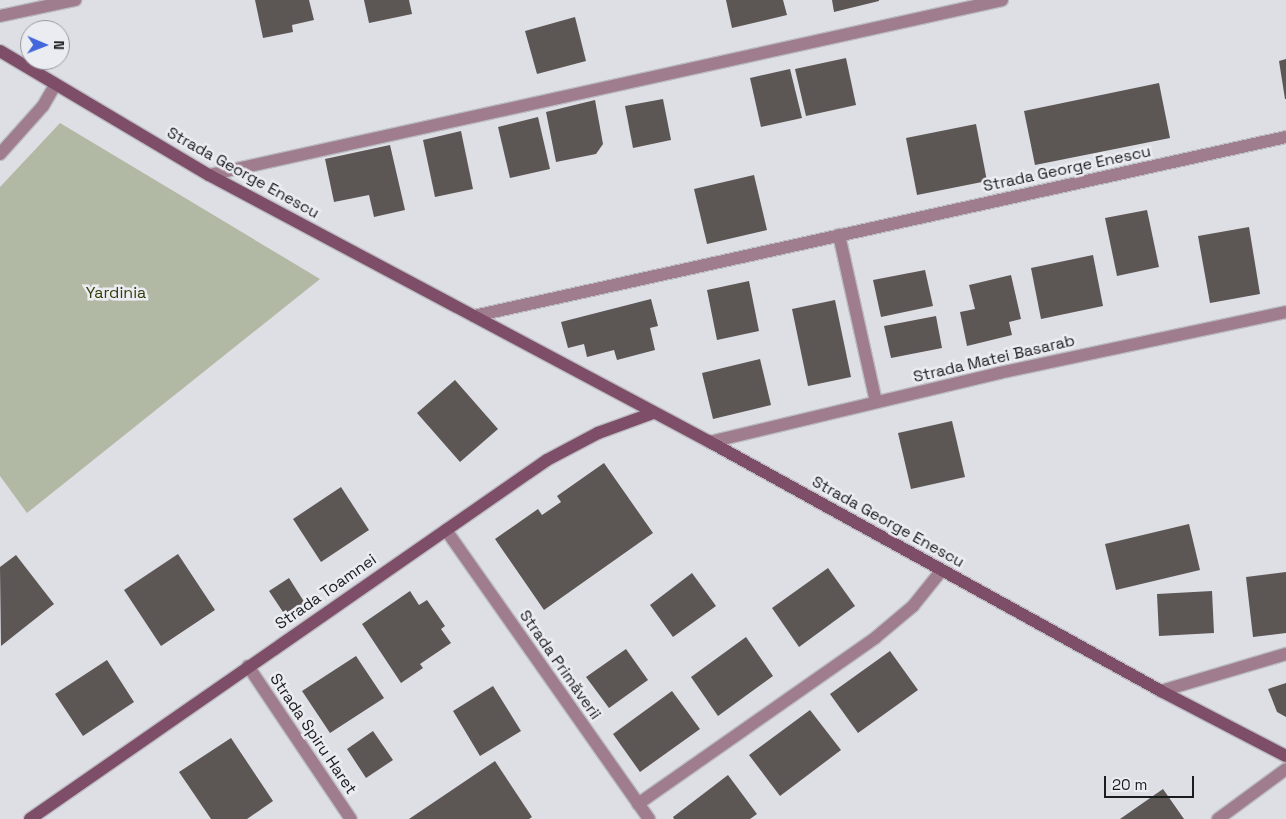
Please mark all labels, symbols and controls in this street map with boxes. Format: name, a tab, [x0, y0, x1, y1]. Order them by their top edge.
north arrow	[20, 20, 70, 70]
text: N	[50, 40, 68, 50]
street label: Strada George Enescu	[164, 123, 322, 223]
street label: Strada George Enescu	[981, 142, 1153, 196]
park label: Yardinia	[86, 283, 146, 303]
street label: Strada Matei Basarab	[911, 331, 1077, 387]
street label: Strada George Enescu	[809, 472, 967, 572]
street label: Strada Toamnei	[272, 550, 380, 634]
street label: Strada Primăverii	[515, 607, 605, 723]
street label: Strada Spiru Haret	[265, 670, 361, 798]
scale bar	[1106, 766, 1196, 798]
text: 20 m	[1112, 775, 1147, 794]

